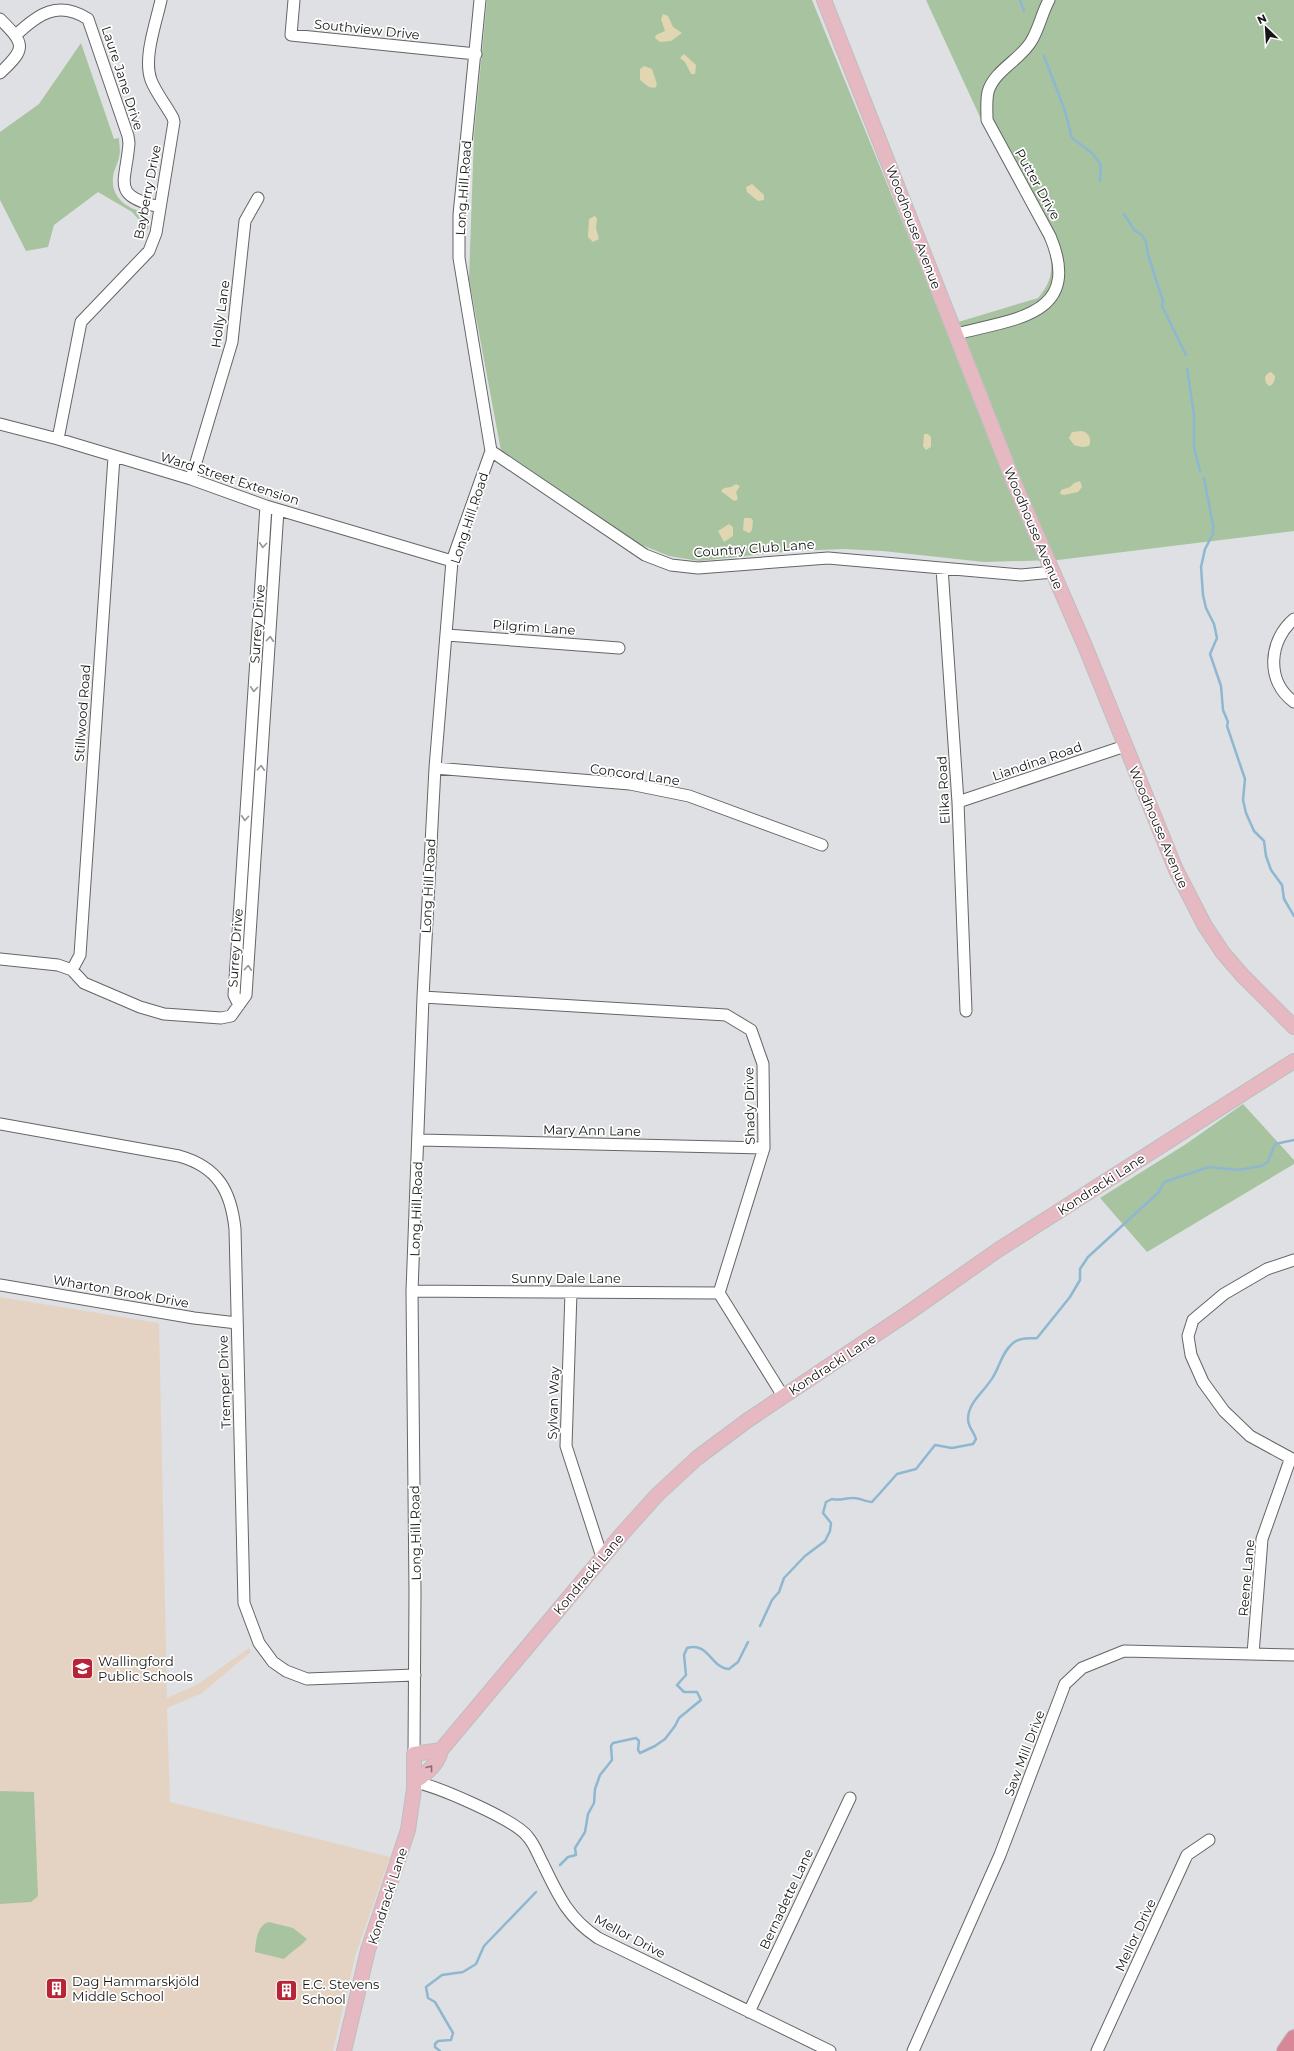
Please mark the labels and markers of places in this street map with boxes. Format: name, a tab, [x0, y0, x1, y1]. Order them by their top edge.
place label: Wallingford Public Schools	[98, 1653, 193, 1684]
school or university icon: Wallingford Public Schools	[70, 1655, 96, 1681]
place label: Dag Hammarskjöld Middle School	[72, 1973, 199, 2004]
building icon: Dag Hammarskjöld Middle School	[43, 1975, 69, 2001]
place label: E.C. Stevens School	[302, 1976, 379, 2007]
building icon: E.C. Stevens School	[274, 1978, 300, 2004]

